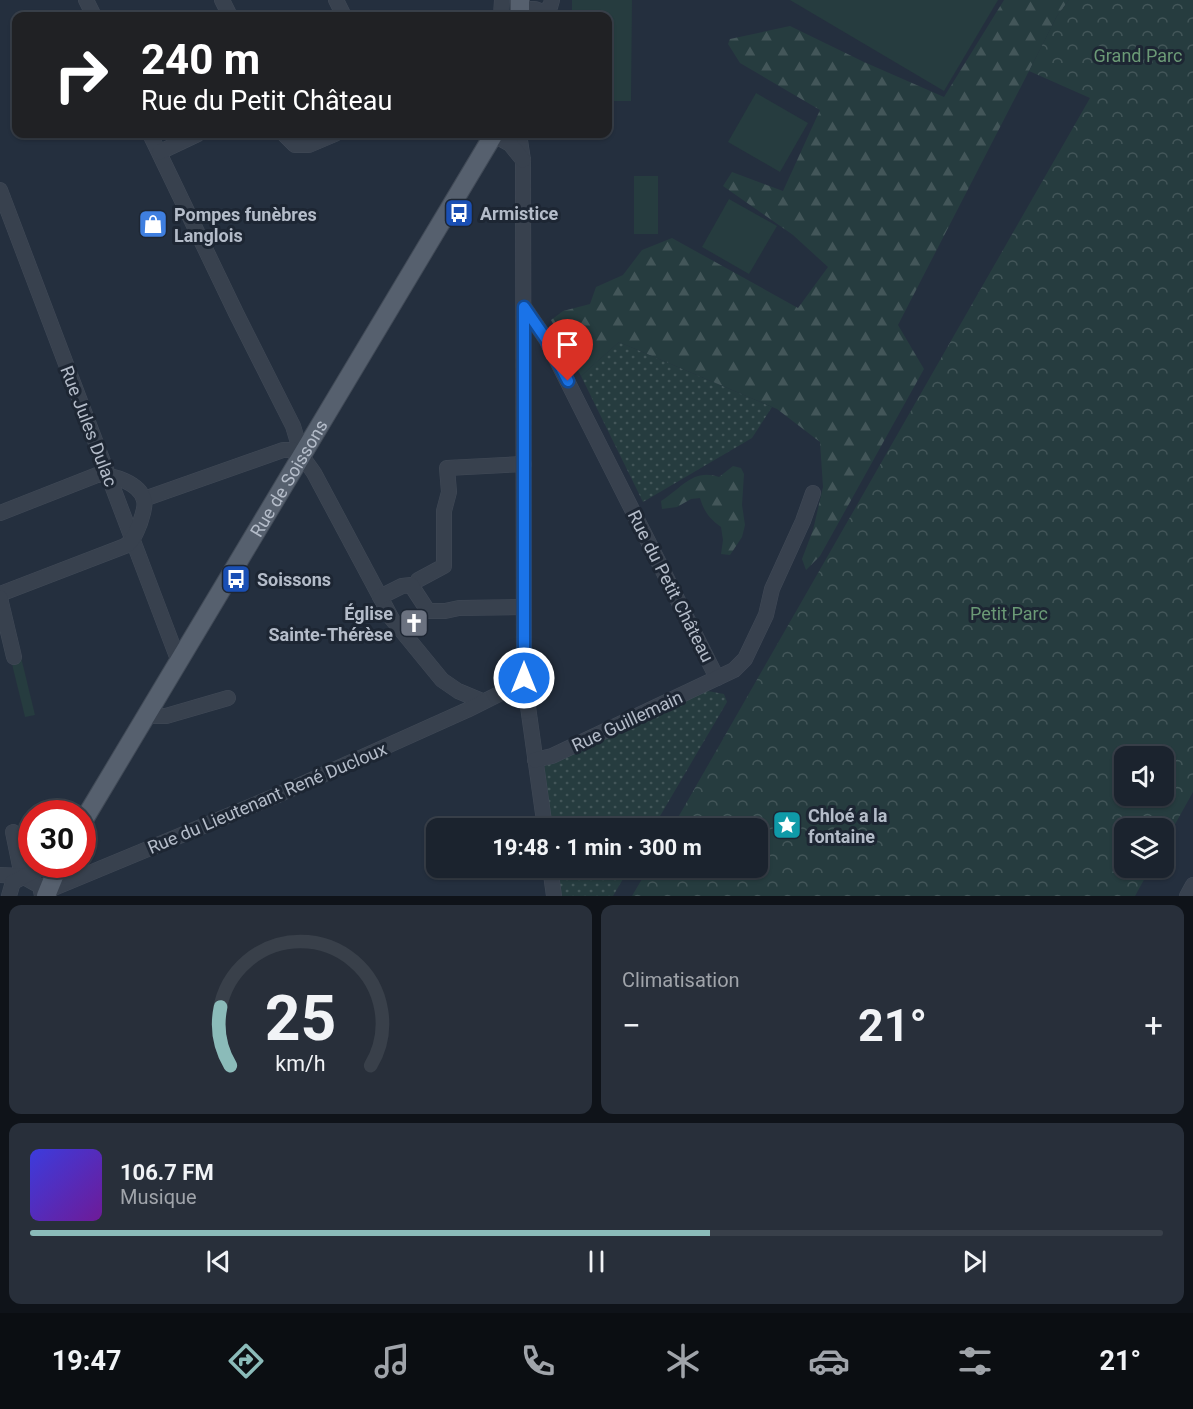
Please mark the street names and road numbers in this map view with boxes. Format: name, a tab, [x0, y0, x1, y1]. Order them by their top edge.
street label: Rue Jules Dulac	[56, 363, 122, 489]
street label: Rue de Soissons	[245, 416, 331, 540]
street label: Rue du Petit Château	[624, 507, 718, 665]
street label: Rue Guillemain	[568, 686, 686, 756]
street label: Rue du Lieutenant René Ducloux	[144, 738, 390, 858]

